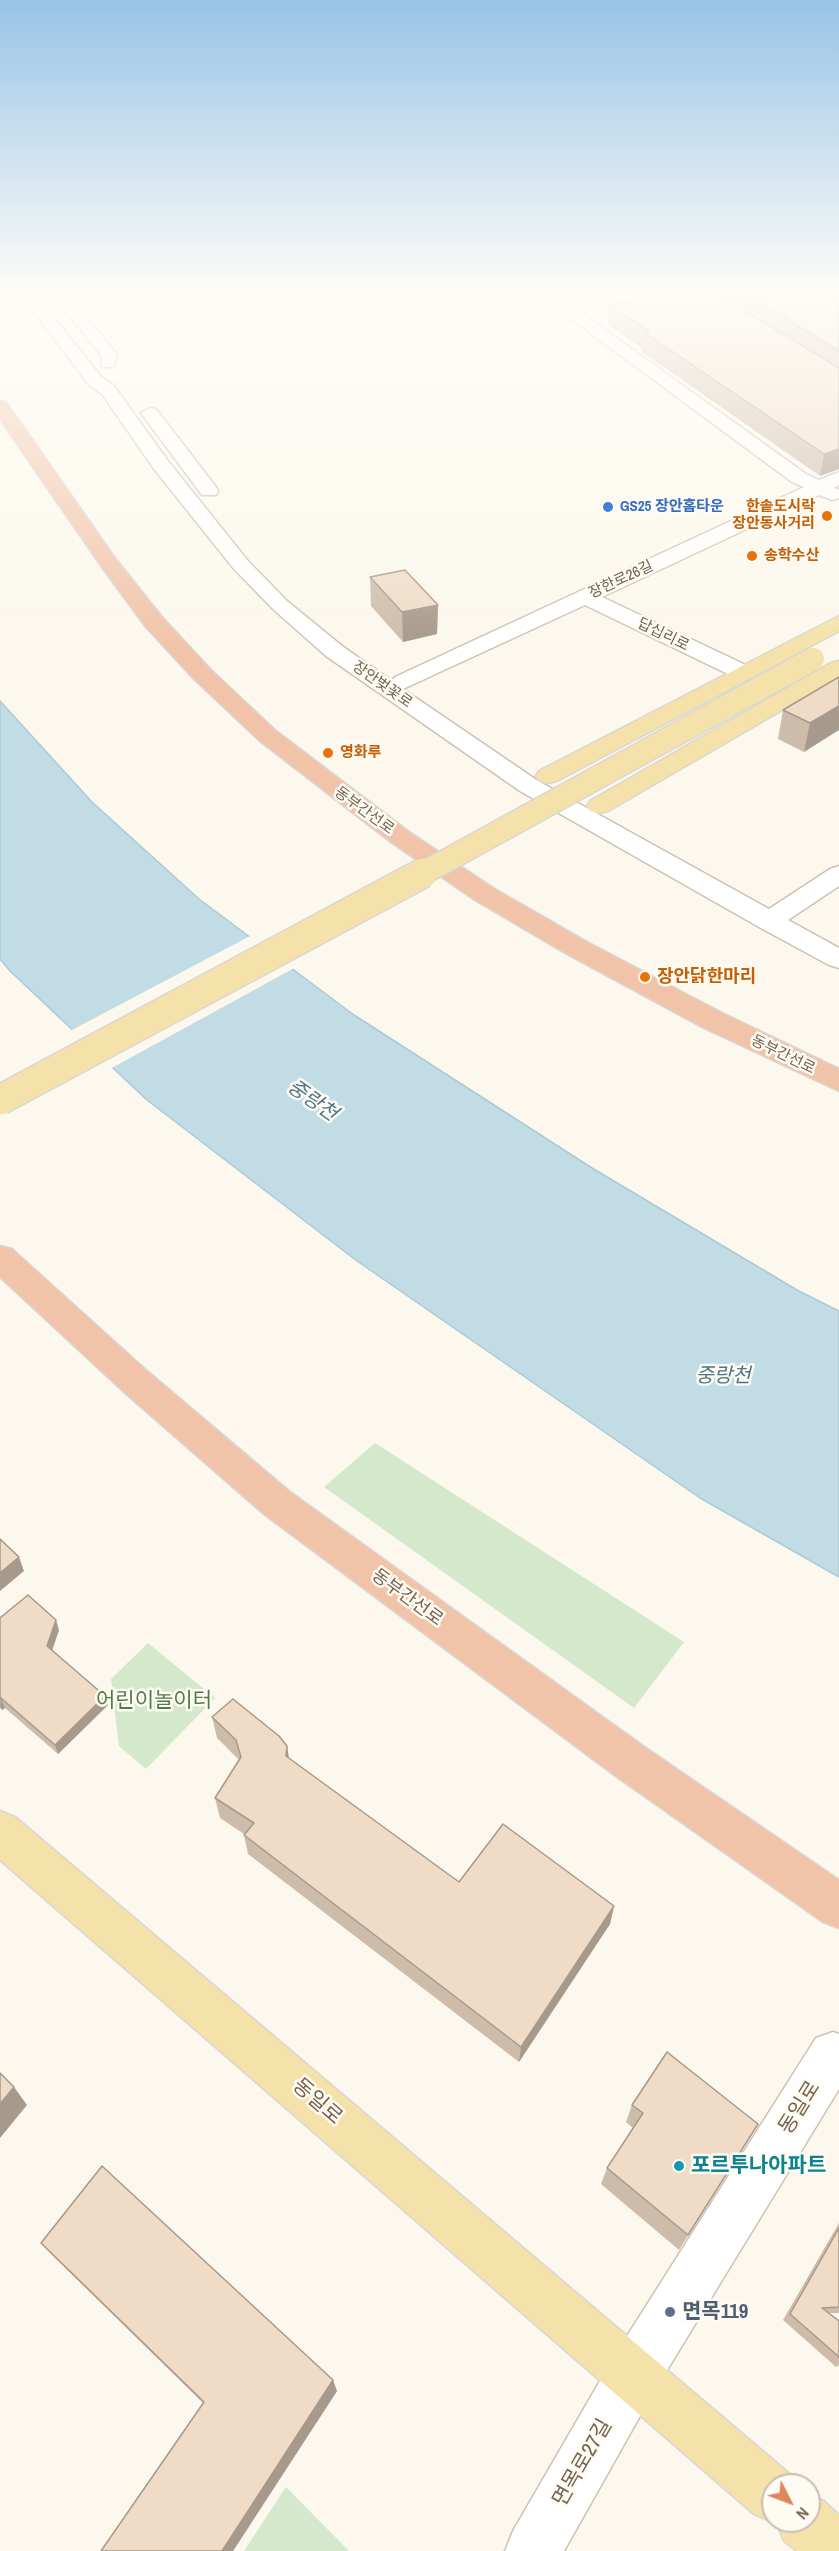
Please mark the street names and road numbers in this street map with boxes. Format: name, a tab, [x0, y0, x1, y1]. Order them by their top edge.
street label: 장한로26길	[586, 557, 656, 603]
street label: 답십리로	[634, 615, 692, 655]
street label: 장안벚꽃로	[349, 658, 415, 712]
street label: 동부간선로	[331, 783, 397, 839]
street label: 동부간선로	[748, 1032, 818, 1078]
street label: 동부간선로	[367, 1565, 447, 1631]
street label: 동일로	[287, 2073, 347, 2131]
street label: 동일로	[774, 2077, 826, 2139]
street label: 면목로27길	[548, 2415, 618, 2511]

